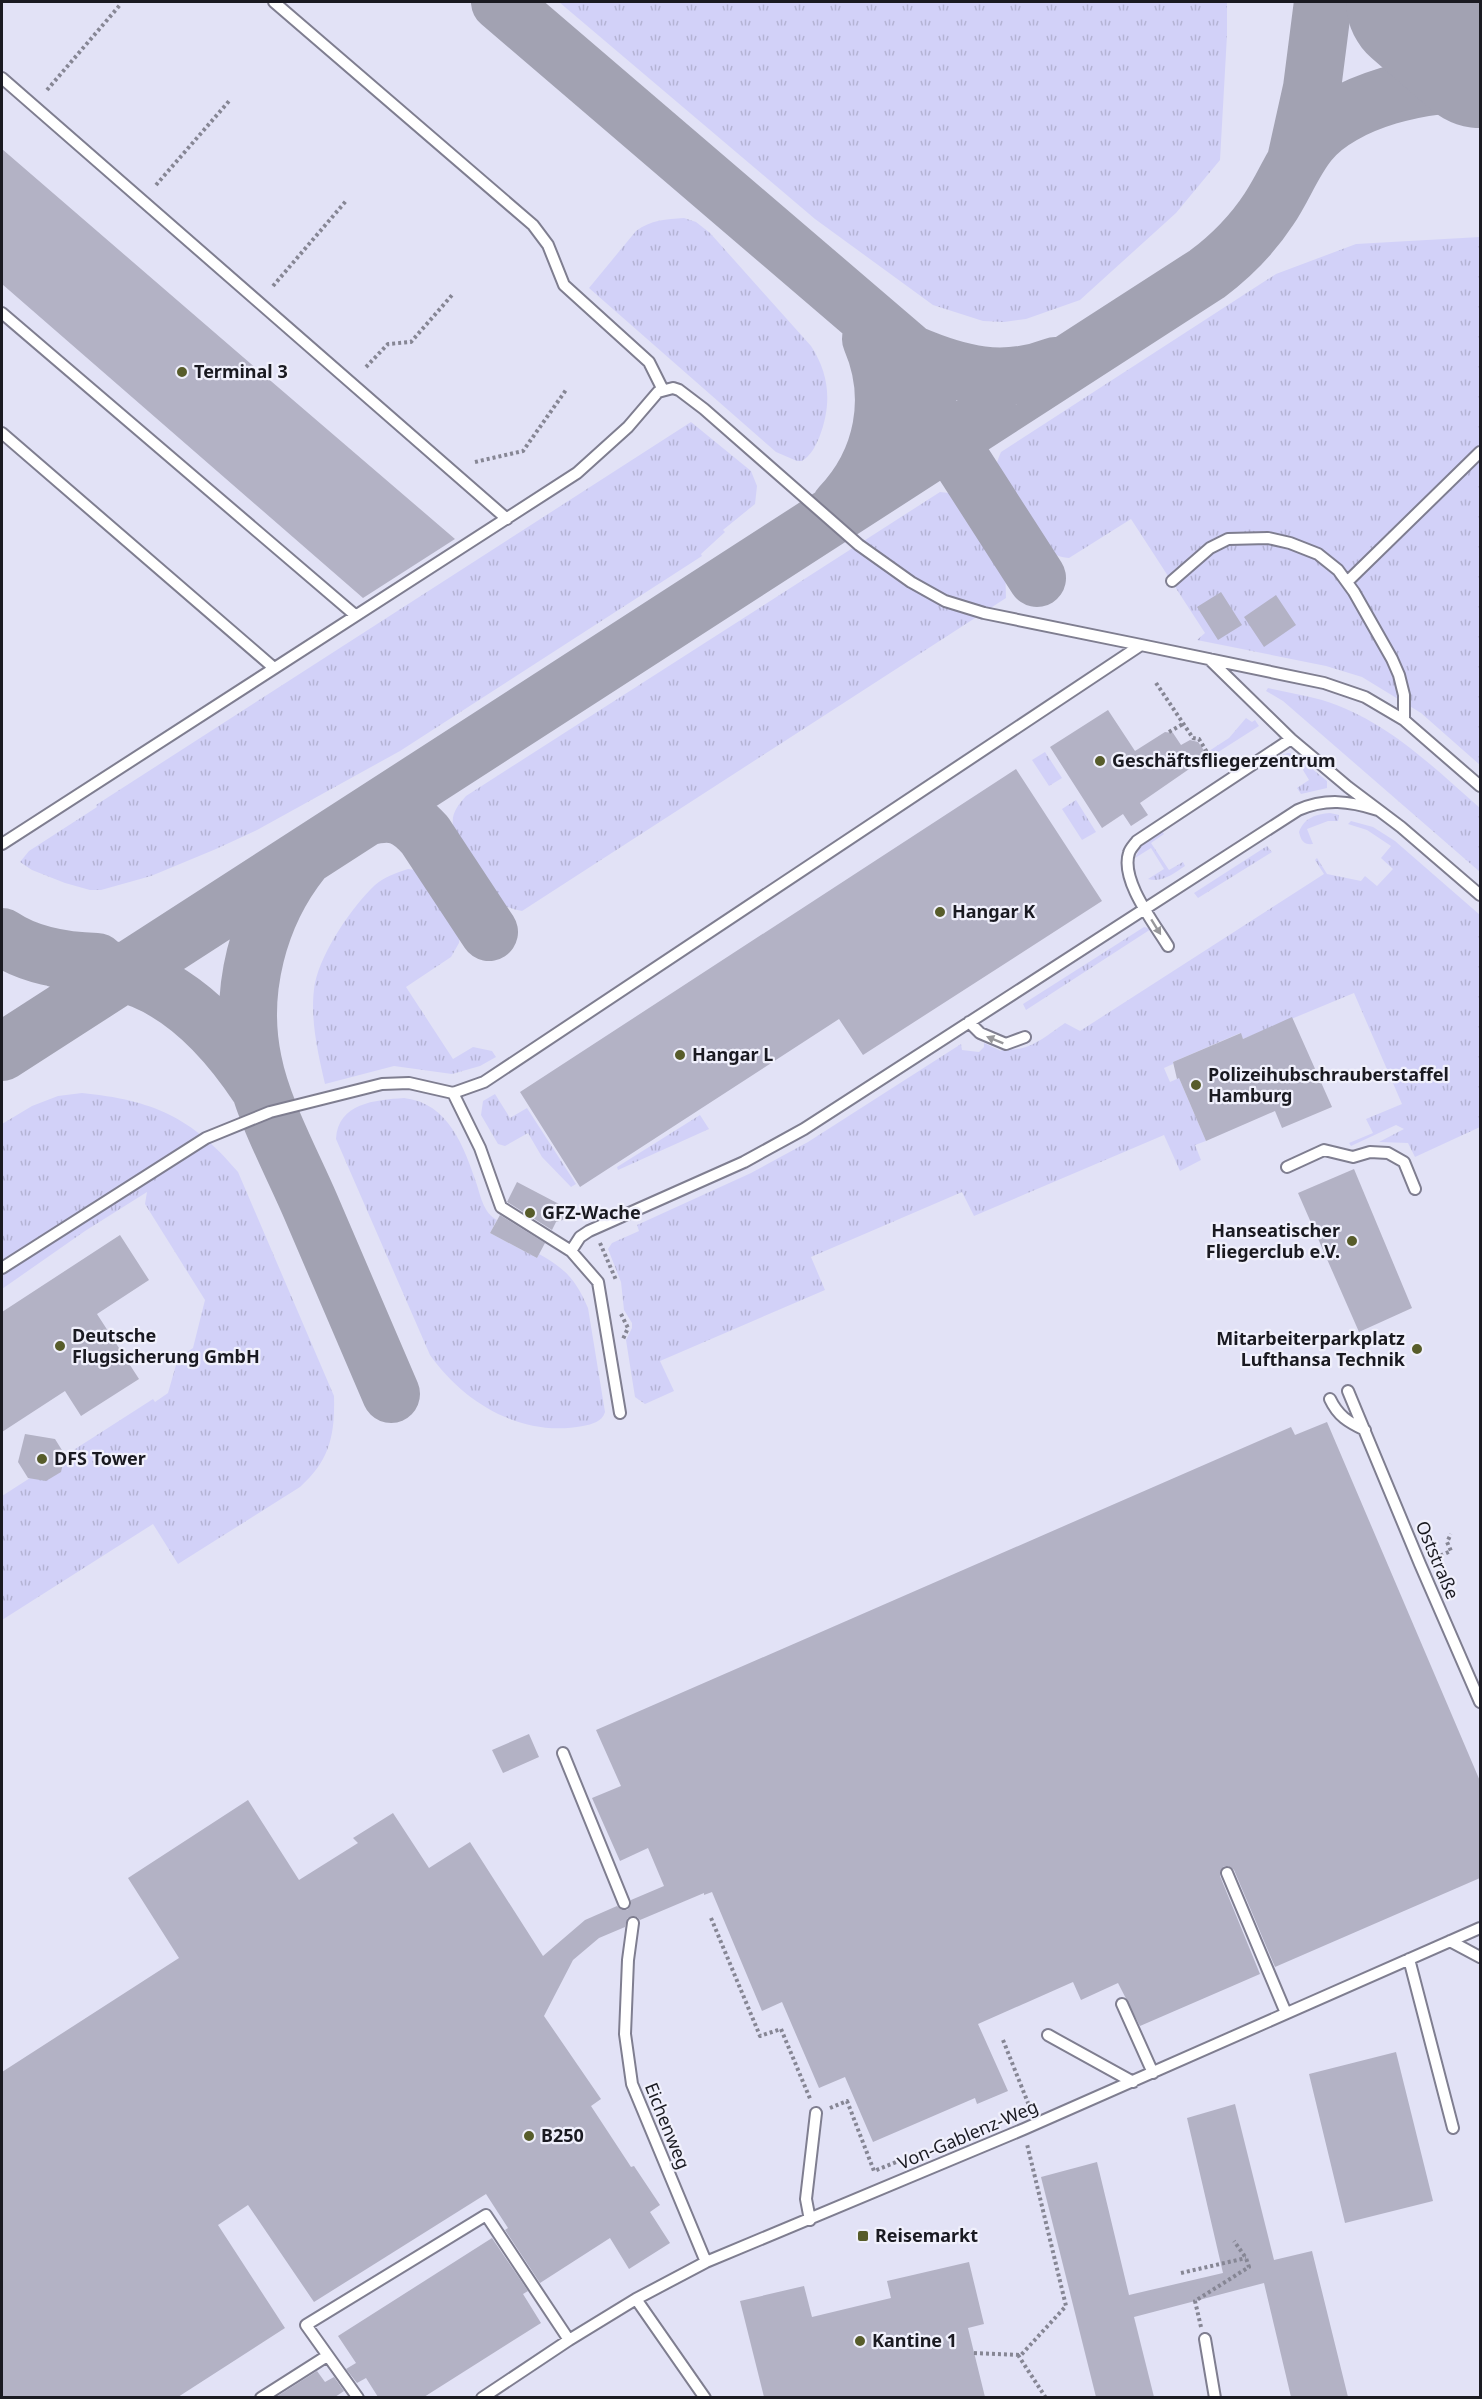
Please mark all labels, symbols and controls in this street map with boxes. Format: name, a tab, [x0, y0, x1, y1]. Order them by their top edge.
place label: Terminal 3	[194, 359, 288, 383]
marker: Terminal 3	[175, 365, 189, 379]
place label: Geschäftsfliegerzentrum	[1112, 748, 1336, 772]
marker: Geschäftsfliegerzentrum	[1093, 754, 1107, 768]
place label: Hangar K	[952, 899, 1035, 923]
marker: Hangar K	[933, 905, 947, 919]
one-way arrow	[1151, 919, 1162, 935]
one-way arrow	[986, 1035, 1004, 1045]
place label: Hangar L	[692, 1042, 773, 1066]
marker: Hangar L	[673, 1048, 687, 1062]
place label: Polizeihubschrauberstaffel Hamburg	[1208, 1062, 1449, 1107]
marker: Polizeihubschrauberstaffel Hamburg	[1189, 1078, 1203, 1092]
place label: GFZ-Wache	[542, 1200, 641, 1224]
marker: GFZ-Wache	[523, 1206, 537, 1220]
place label: Hanseatischer Fliegerclub e.V.	[1206, 1218, 1340, 1263]
marker: Hanseatischer Fliegerclub e.V.	[1345, 1234, 1359, 1248]
place label: Deutsche Flugsicherung GmbH	[72, 1323, 260, 1368]
place label: Mitarbeiterparkplatz Lufthansa Technik	[1216, 1326, 1406, 1371]
marker: Deutsche Flugsicherung GmbH	[53, 1339, 67, 1353]
marker: Mitarbeiterparkplatz Lufthansa Technik	[1410, 1342, 1424, 1356]
place label: DFS Tower	[54, 1446, 146, 1470]
marker: DFS Tower	[35, 1452, 49, 1466]
street label: Oststraße	[1411, 1517, 1465, 1602]
street label: Eichenweg	[640, 2079, 696, 2172]
street label: Von-Gablenz-Weg	[894, 2094, 1041, 2174]
place label: B250	[541, 2123, 584, 2147]
marker: B250	[522, 2129, 536, 2143]
place label: Reisemarkt	[875, 2223, 978, 2247]
marker: Reisemarkt	[856, 2229, 870, 2243]
place label: Kantine 1	[872, 2328, 957, 2352]
marker: Kantine 1	[853, 2334, 867, 2348]

